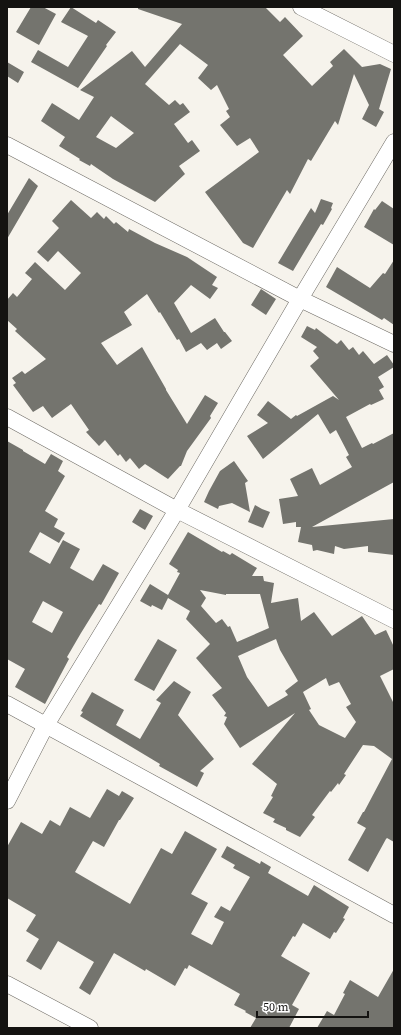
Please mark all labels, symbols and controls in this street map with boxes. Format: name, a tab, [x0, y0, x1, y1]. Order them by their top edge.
scale bar	[257, 993, 368, 1019]
text: 50 m	[263, 999, 289, 1015]

